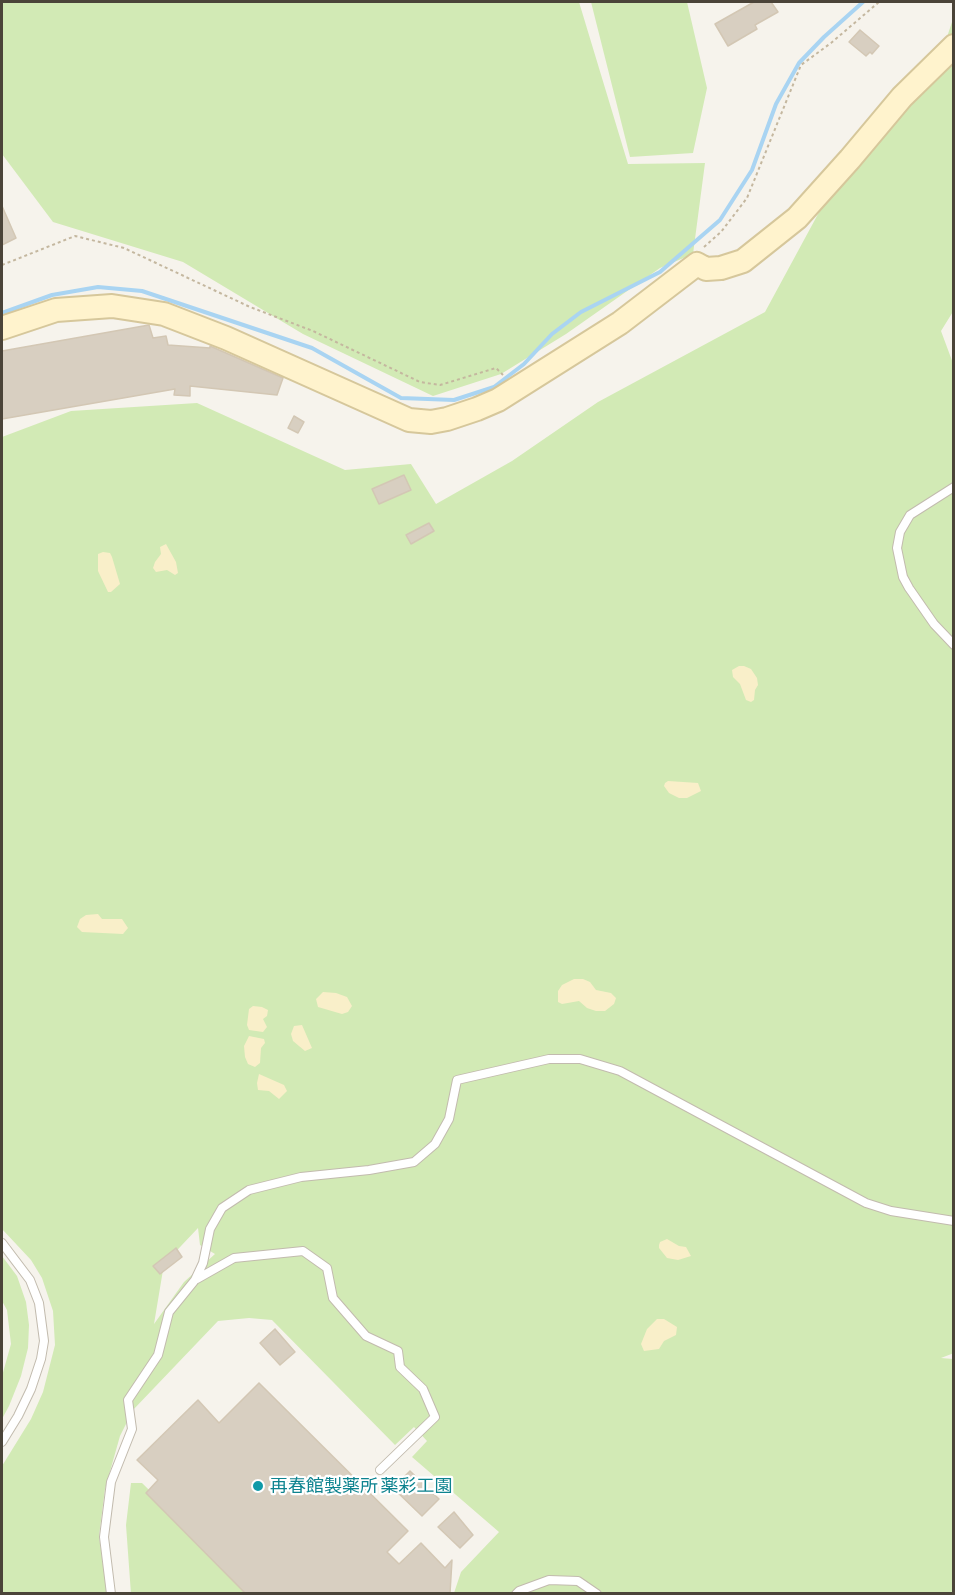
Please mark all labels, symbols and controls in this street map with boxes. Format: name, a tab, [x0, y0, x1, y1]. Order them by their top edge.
place label: 再春館製薬所 薬彩工園	[270, 1475, 452, 1497]
marker: 再春館製薬所 薬彩工園	[251, 1479, 265, 1493]

